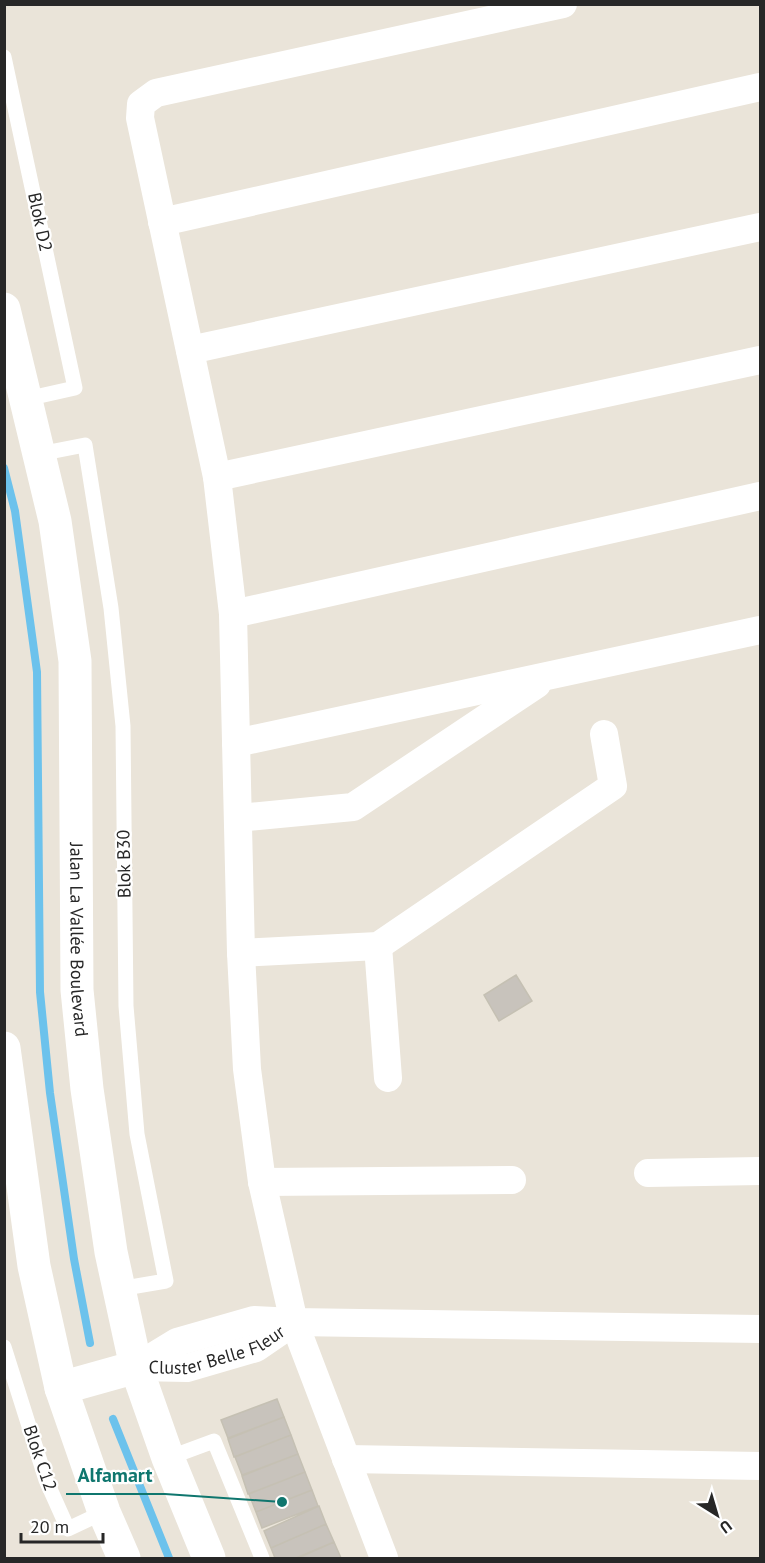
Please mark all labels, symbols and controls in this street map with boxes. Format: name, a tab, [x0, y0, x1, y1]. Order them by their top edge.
street label: Blok D2	[23, 190, 58, 254]
street label: Blok B30	[111, 829, 136, 898]
street label: Jalan La Vallée Boulevard	[65, 841, 94, 1038]
street label: Cluster Belle Fleur	[149, 1320, 289, 1379]
street label: Blok C12	[18, 1422, 62, 1494]
callout: Alfamart	[66, 1456, 165, 1494]
text: Alfamart	[78, 1462, 152, 1488]
north arrow	[687, 1485, 747, 1545]
scale bar	[21, 1506, 104, 1544]
text: 20 m	[30, 1515, 69, 1538]
text: U	[716, 1516, 736, 1538]

